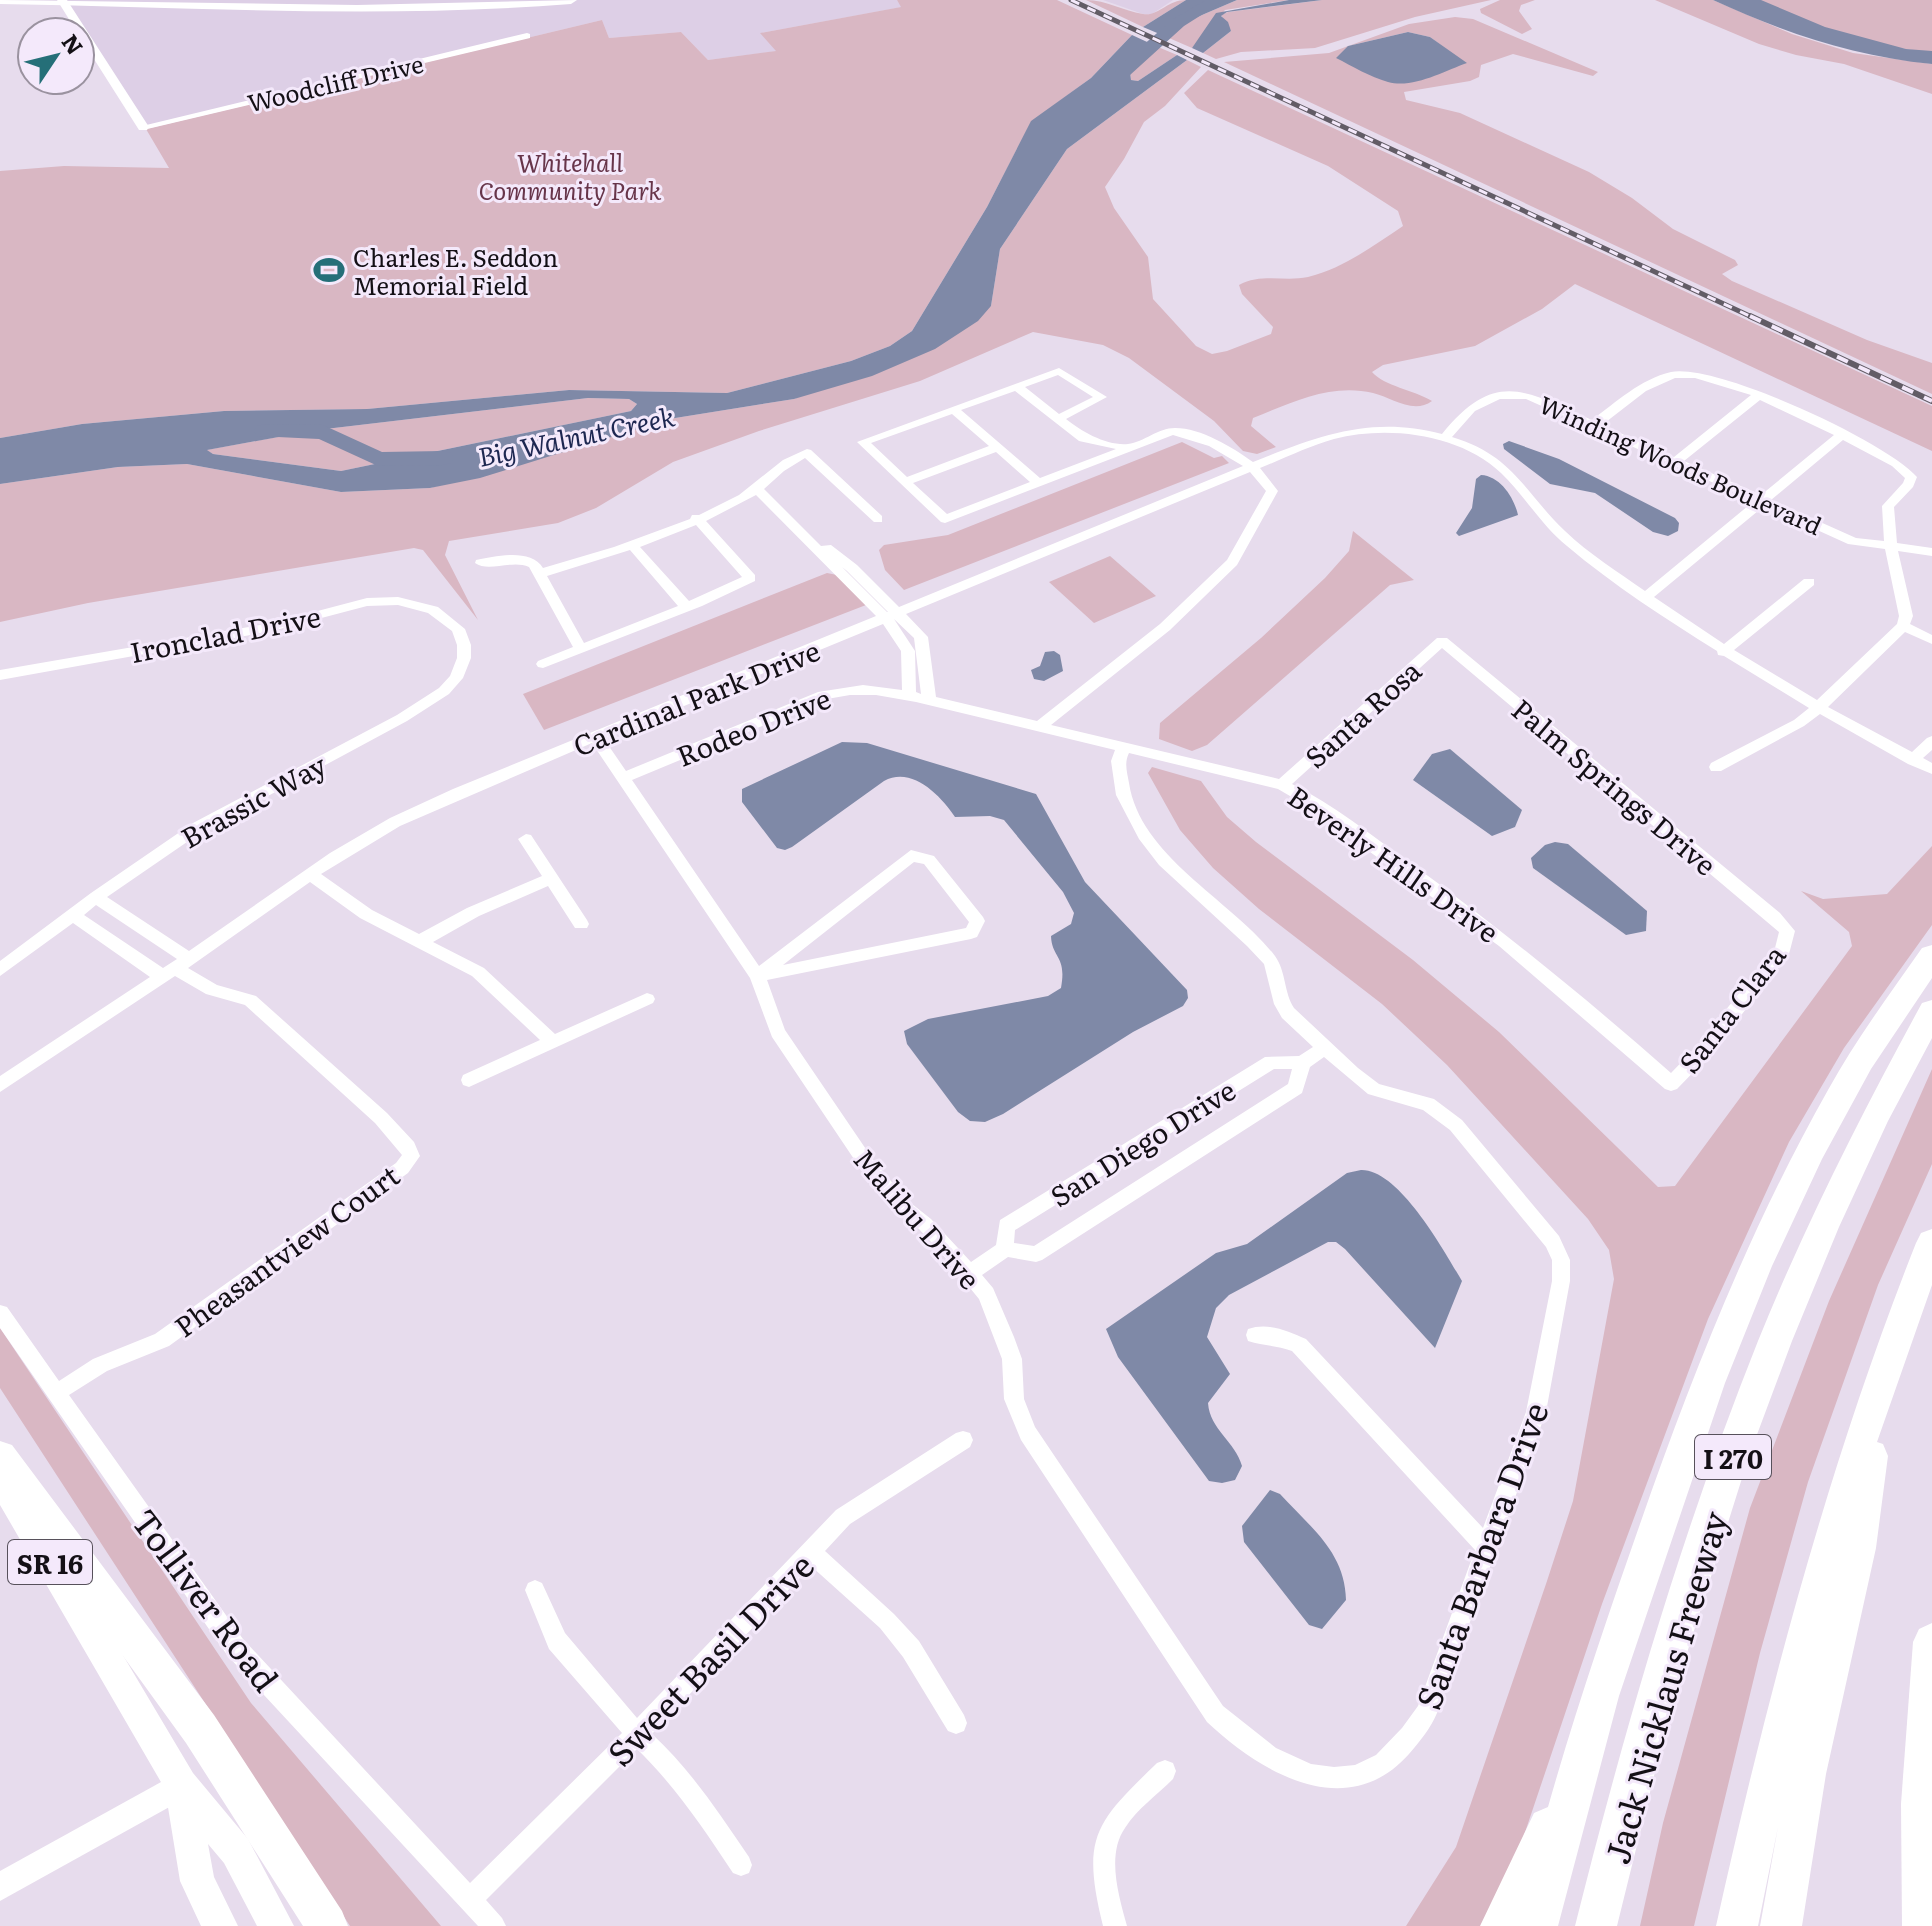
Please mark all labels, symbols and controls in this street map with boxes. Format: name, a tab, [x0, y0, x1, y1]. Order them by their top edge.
north arrow	[16, 16, 96, 96]
text: N	[55, 27, 92, 61]
street label: Woodcliff Drive	[244, 45, 426, 119]
park label: Whitehall Community Park	[478, 144, 662, 207]
place label: Charles E. Seddon Memorial Field	[353, 239, 558, 302]
sports icon: Charles E. Seddon Memorial Field	[312, 253, 346, 287]
street label: Winding Woods Boulevard	[1534, 386, 1828, 542]
water label: Big Walnut Creek	[474, 395, 679, 475]
street label: Ironclad Drive	[126, 594, 324, 672]
street label: Cardinal Park Drive	[566, 628, 826, 766]
street label: Santa Rosa	[1294, 649, 1430, 777]
street label: Rodeo Drive	[670, 676, 836, 776]
street label: Palm Springs Drive	[1504, 688, 1726, 884]
street label: Brassic Way	[173, 742, 334, 857]
street label: Beverly Hills Drive	[1280, 774, 1508, 952]
street label: Santa Clara	[1667, 935, 1795, 1081]
street label: San Diego Drive	[1041, 1068, 1243, 1216]
street label: Malibu Drive	[845, 1138, 991, 1298]
street label: Pheasantview Court	[165, 1154, 408, 1346]
street label: Santa Barbara Drive	[1401, 1395, 1559, 1715]
road number: I 270	[1695, 1435, 1771, 1479]
street label: Tolliver Road	[122, 1497, 292, 1701]
street label: Jack Nicklaus Freeway	[1590, 1505, 1738, 1869]
road number: SR 16	[8, 1540, 92, 1584]
street label: Sweet Basil Drive	[594, 1540, 824, 1776]

